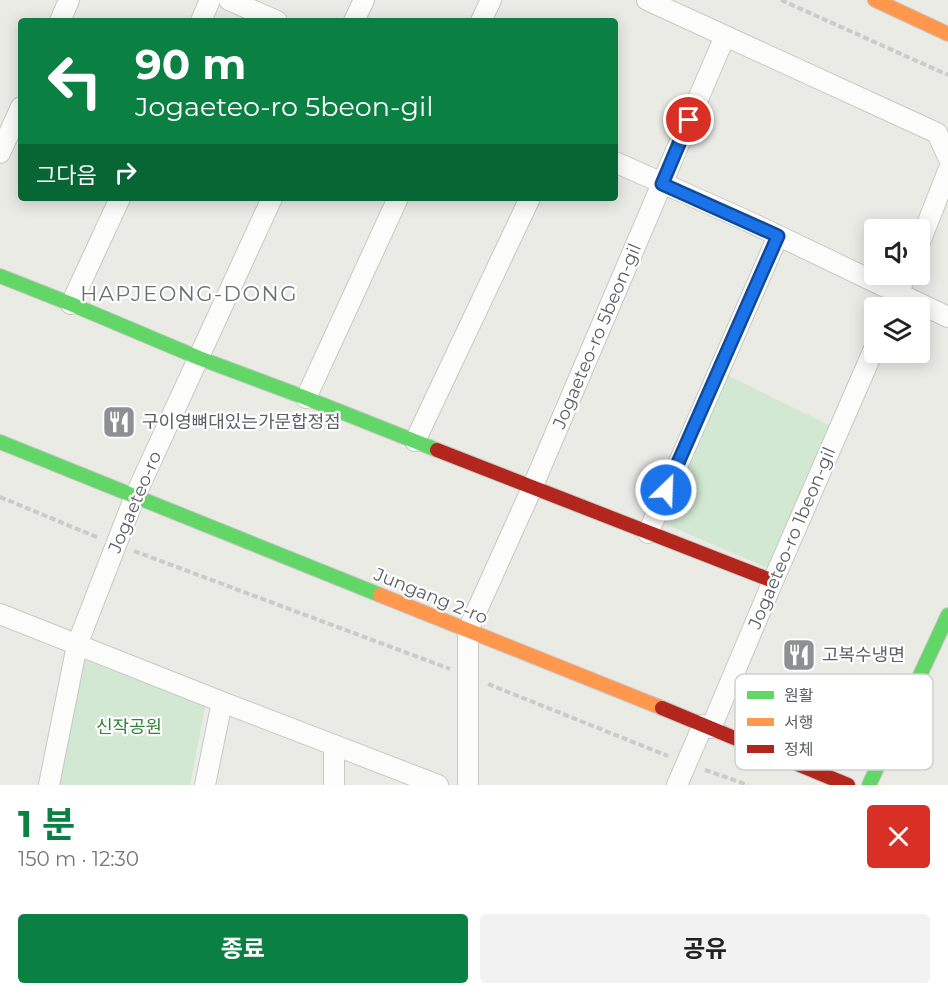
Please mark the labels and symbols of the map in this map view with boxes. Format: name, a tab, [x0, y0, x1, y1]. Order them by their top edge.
pin	[663, 94, 714, 145]
street label: Jogaeteo-ro 5beon-gil	[548, 240, 646, 433]
district label: HAPJEONG-DONG	[80, 281, 298, 306]
restaurant icon: 구이영뼈대있는가문합정점	[101, 404, 137, 440]
place label: 구이영뼈대있는가문합정점	[142, 411, 341, 433]
street label: Jogaeteo-ro 1beon-gil	[743, 444, 840, 633]
street label: Jogaeteo-ro	[103, 448, 166, 557]
position arrow	[634, 458, 698, 522]
street label: Jungang 2-ro	[370, 563, 491, 629]
restaurant icon: 고복수냉면	[781, 637, 817, 673]
place label: 고복수냉면	[822, 644, 905, 666]
legend	[735, 674, 933, 770]
text: 원활	[784, 686, 814, 705]
text: 서행	[784, 713, 813, 732]
park label: 신작공원	[96, 716, 162, 738]
text: 정체	[784, 740, 813, 759]

